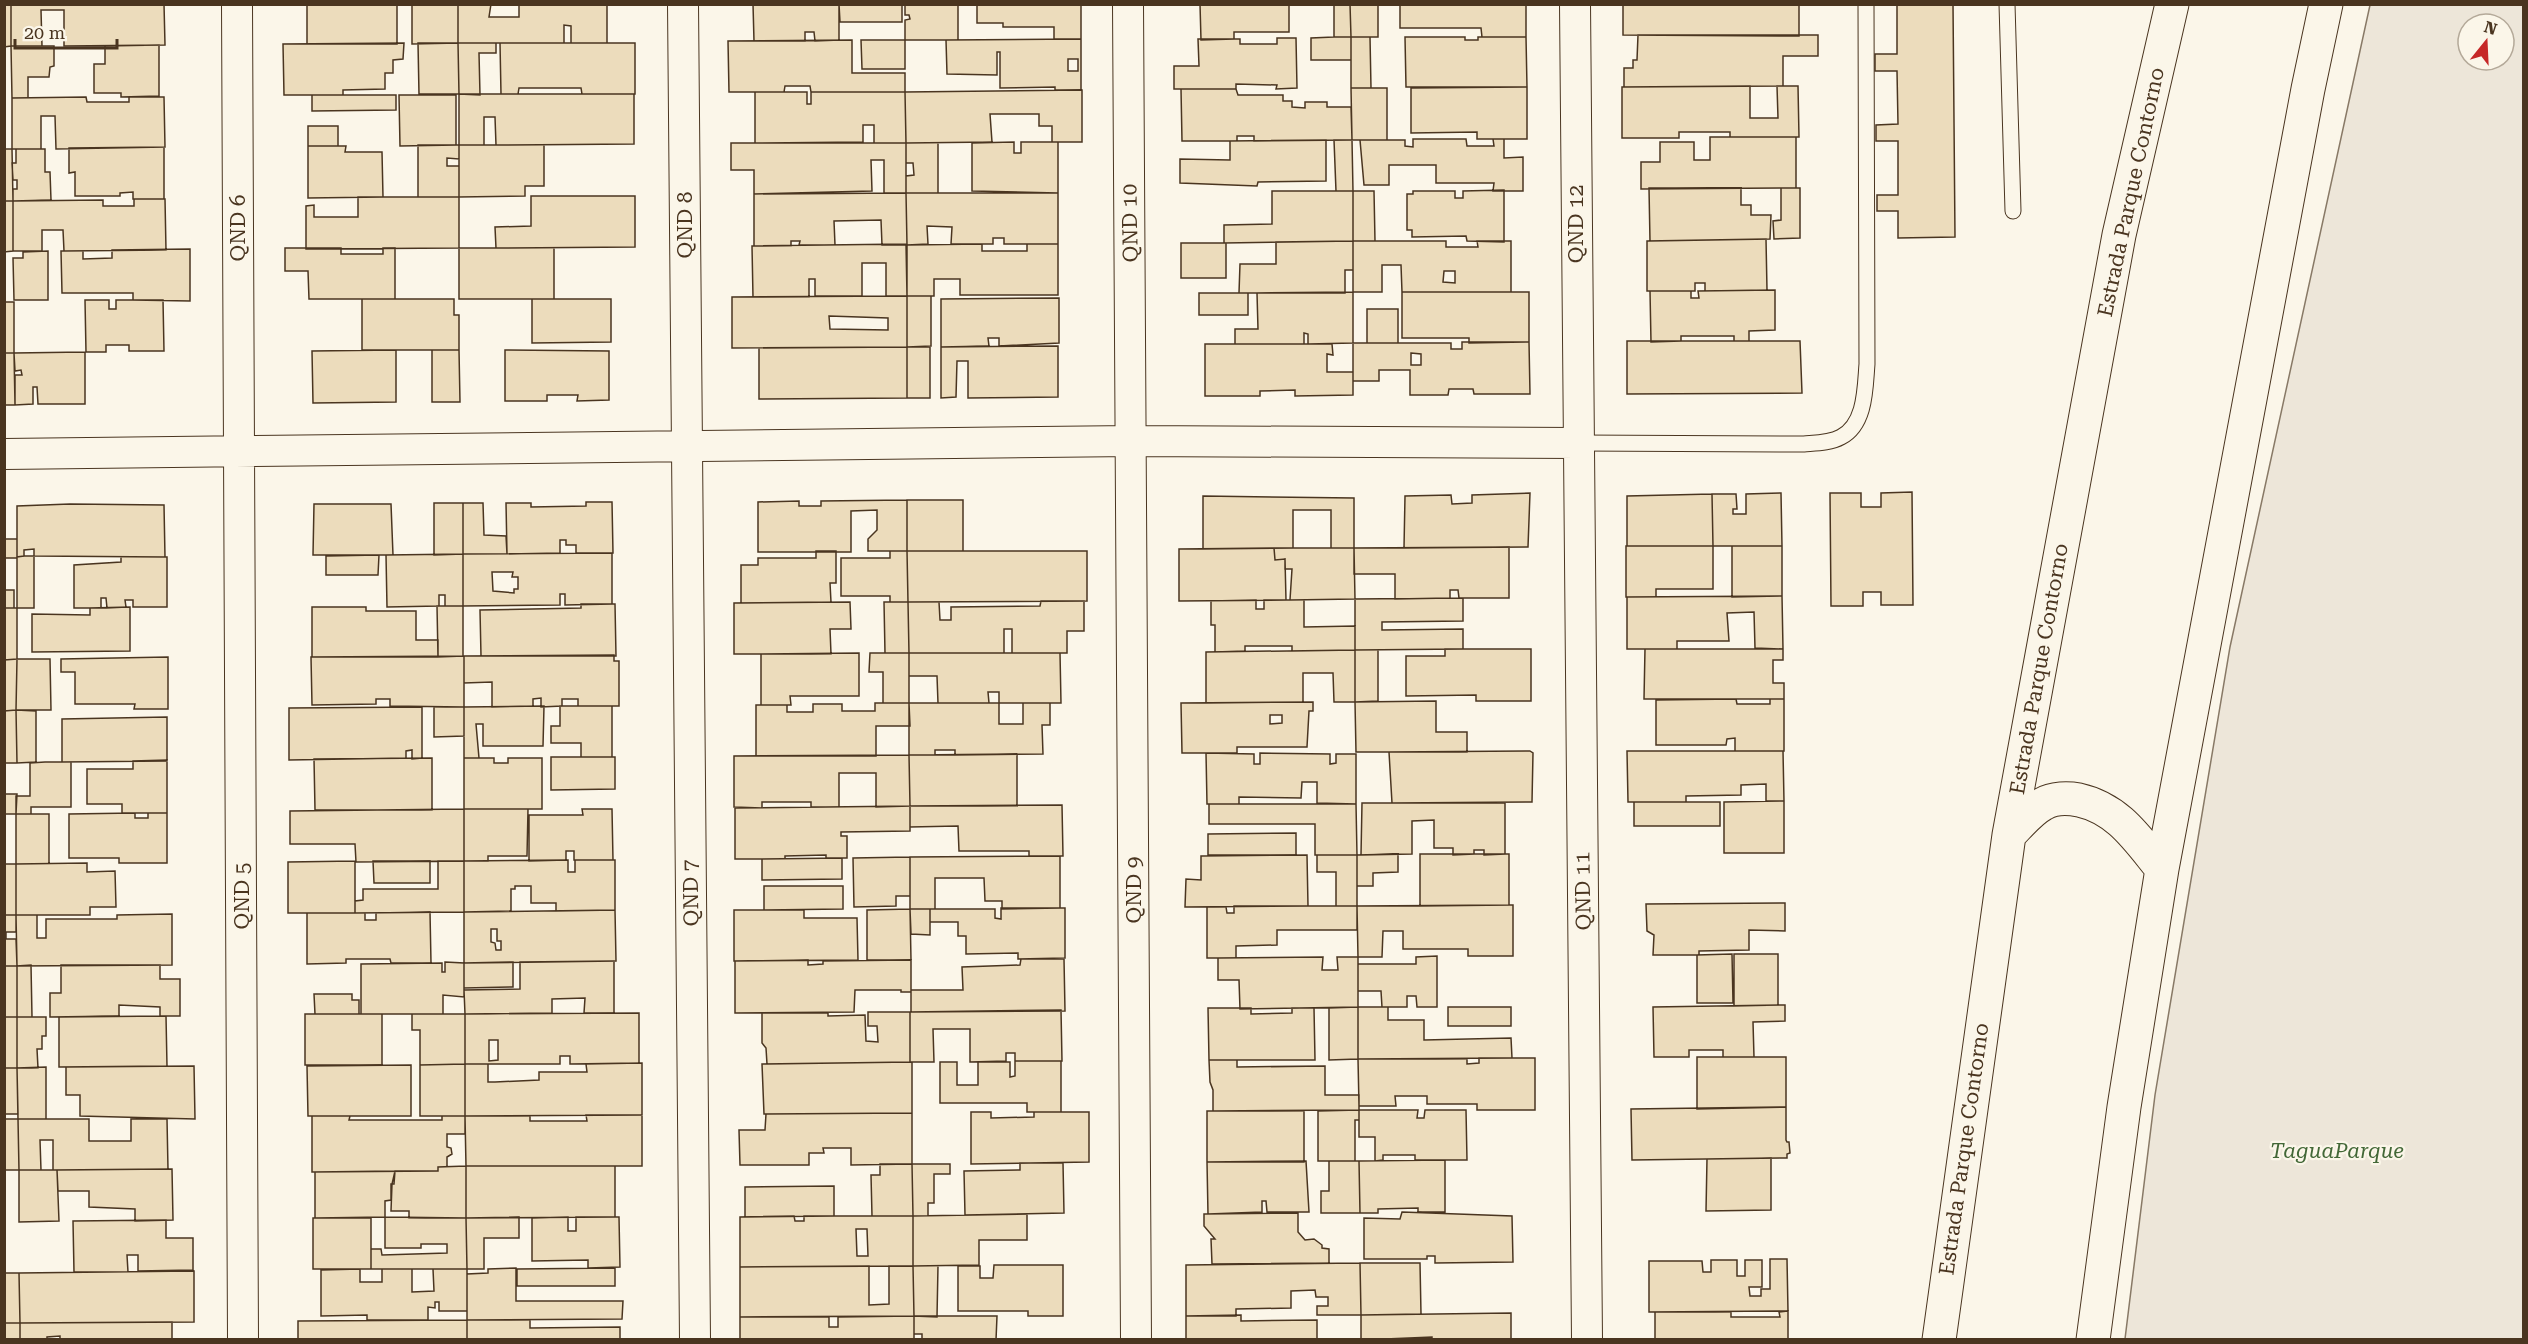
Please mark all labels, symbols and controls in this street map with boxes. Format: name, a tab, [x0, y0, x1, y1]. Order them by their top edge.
scale bar	[15, 12, 117, 50]
north arrow	[2456, 12, 2516, 72]
text: N	[2482, 17, 2499, 39]
text: 20 m	[24, 22, 65, 43]
street label: Estrada Parque Contorno	[2093, 65, 2169, 319]
street label: QND 10	[1117, 184, 1143, 262]
street label: QND 12	[1564, 185, 1588, 263]
street label: QND 8	[673, 192, 697, 258]
street label: QND 6	[226, 195, 250, 261]
street label: Estrada Parque Contorno	[2005, 542, 2073, 796]
street label: QND 11	[1570, 852, 1596, 930]
street label: QND 9	[1122, 857, 1146, 923]
street label: QND 7	[678, 859, 704, 927]
street label: QND 5	[230, 863, 254, 929]
street label: Estrada Parque Contorno	[1934, 1021, 1994, 1277]
park label: TaguaParque	[2270, 1139, 2404, 1163]

